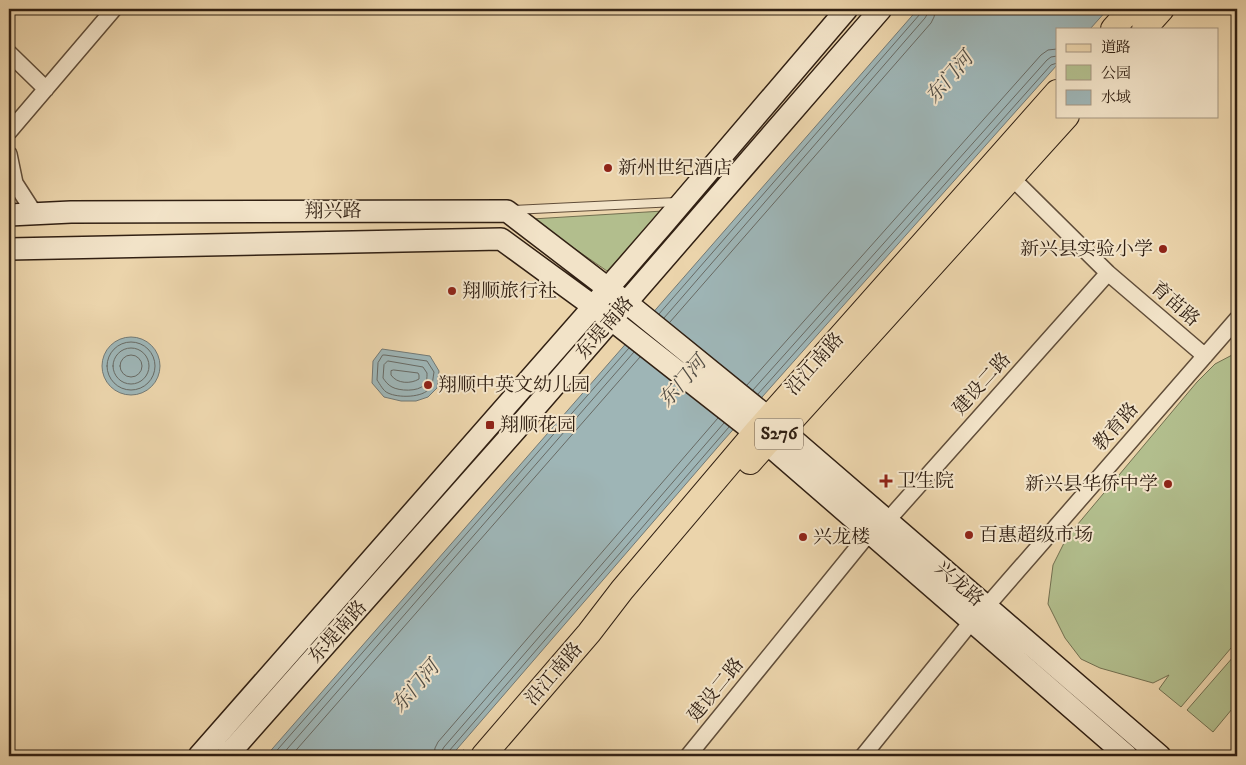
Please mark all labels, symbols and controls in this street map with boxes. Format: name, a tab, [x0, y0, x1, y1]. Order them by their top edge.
legend	[1056, 28, 1218, 118]
text: 道路	[1101, 38, 1131, 57]
water label: 东门河	[921, 45, 981, 109]
text: 公园	[1101, 64, 1131, 83]
text: 水域	[1101, 88, 1131, 107]
place label: 新州世纪酒店	[618, 157, 732, 180]
marker: 新州世纪酒店	[602, 162, 614, 174]
street label: 翔兴路	[304, 200, 362, 223]
place label: 新兴县实验小学	[1020, 238, 1153, 261]
marker: 新兴县实验小学	[1157, 243, 1169, 255]
street label: 育苗路	[1146, 277, 1204, 331]
place label: 翔顺旅行社	[462, 280, 557, 303]
marker: 翔顺旅行社	[446, 285, 458, 297]
street label: 东堤南路	[571, 292, 639, 364]
street label: 沿江南路	[781, 328, 849, 400]
street label: 建设二路	[948, 348, 1016, 420]
water label: 东门河	[654, 349, 714, 413]
place label: 翔顺中英文幼儿园	[438, 374, 590, 397]
marker: 翔顺中英文幼儿园	[422, 379, 434, 391]
street label: 教育路	[1089, 398, 1143, 456]
place label: 翔顺花园	[500, 414, 576, 437]
road number: S276	[755, 418, 803, 449]
marker: 翔顺花园	[484, 419, 496, 431]
place label: 卫生院	[897, 470, 954, 493]
place label: 新兴县华侨中学	[1025, 473, 1158, 496]
marker: 卫生院	[879, 474, 893, 488]
marker: 新兴县华侨中学	[1162, 478, 1174, 490]
place label: 百惠超级市场	[979, 524, 1093, 547]
place label: 兴龙楼	[813, 526, 870, 549]
marker: 百惠超级市场	[963, 529, 975, 541]
marker: 兴龙楼	[797, 531, 809, 543]
street label: 兴龙路	[930, 557, 988, 611]
street label: 东堤南路	[304, 596, 372, 668]
street label: 沿江南路	[520, 638, 588, 710]
street label: 建设二路	[683, 653, 749, 727]
water label: 东门河	[387, 654, 447, 718]

